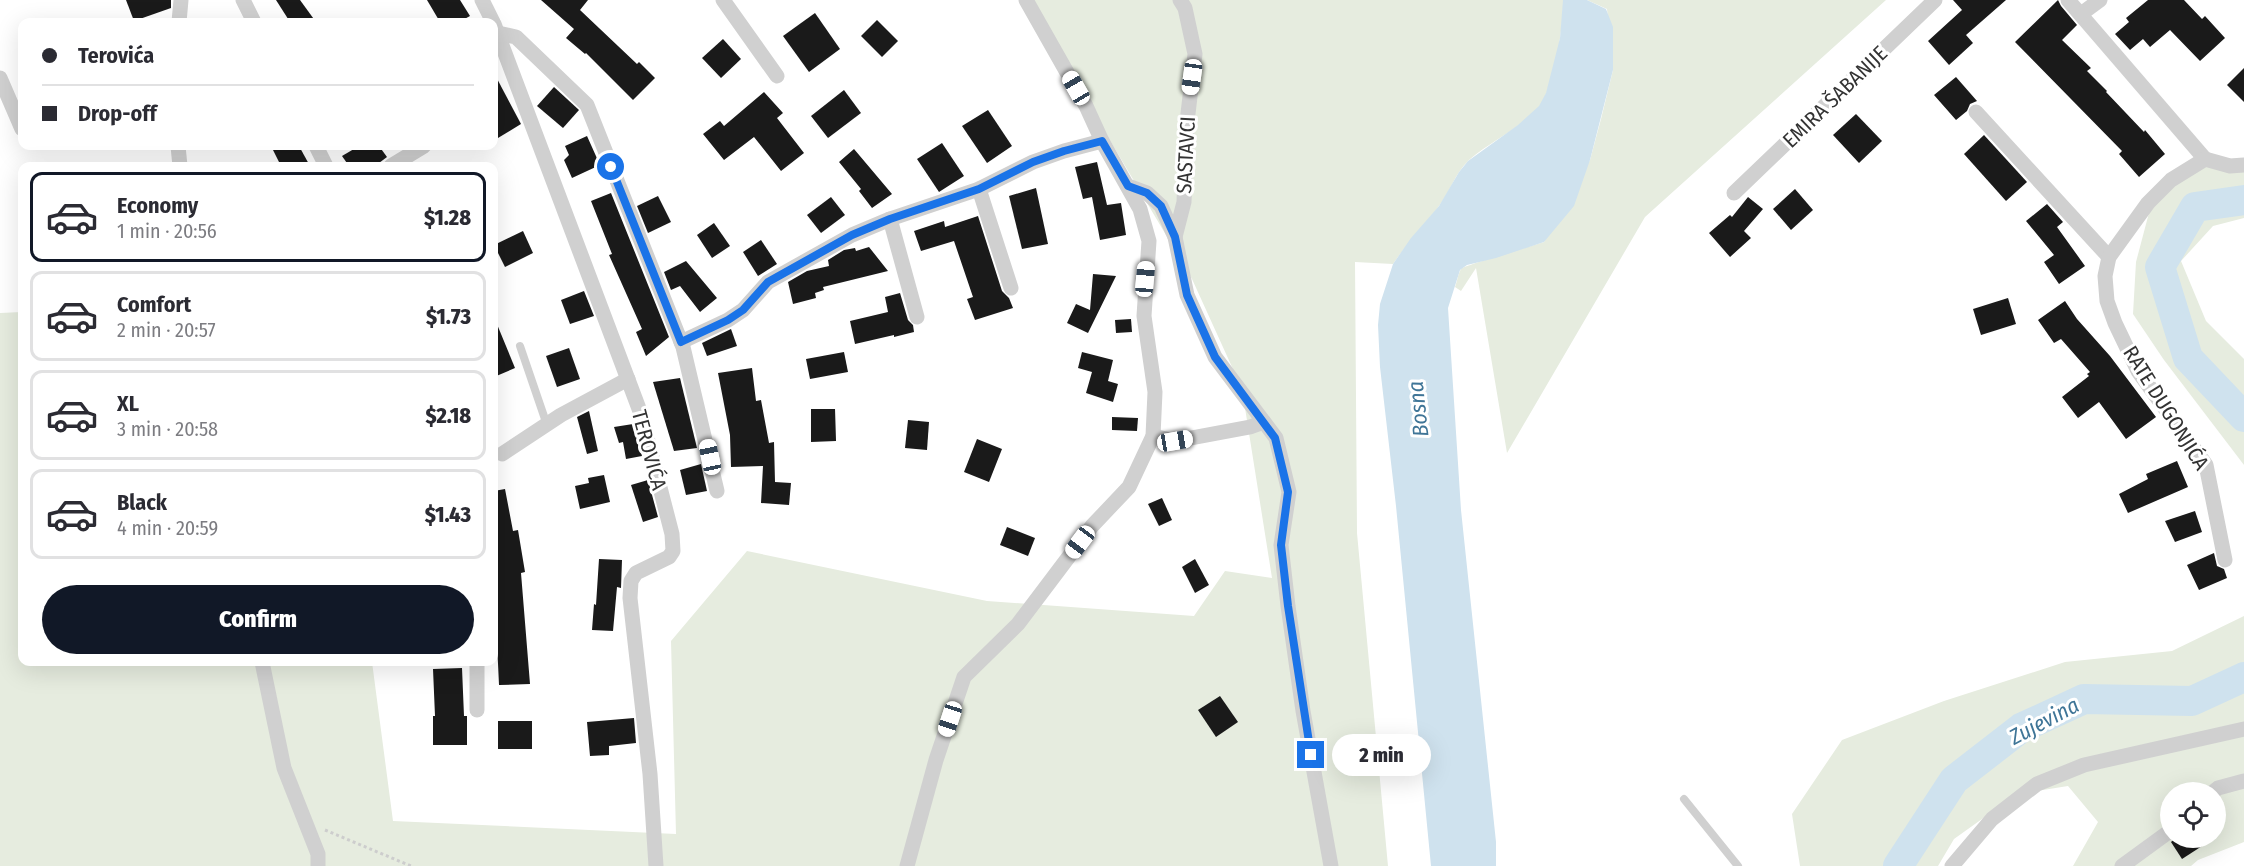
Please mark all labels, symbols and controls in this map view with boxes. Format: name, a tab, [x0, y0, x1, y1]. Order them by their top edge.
street label: EMIRA ŠABANIJE	[1777, 41, 1893, 153]
text: Terovića	[78, 42, 154, 69]
car	[1181, 58, 1203, 96]
car	[1059, 68, 1093, 108]
text: Drop-off	[78, 100, 157, 127]
street label: SASTAVCI	[1171, 116, 1201, 194]
route start	[597, 153, 624, 180]
icon: car	[45, 190, 99, 244]
text: Economy	[117, 192, 198, 219]
text: $1.28	[424, 204, 471, 231]
text: 1 min · 20:56	[117, 219, 217, 243]
car	[1134, 260, 1156, 298]
icon: car	[45, 289, 99, 343]
text: Comfort	[117, 291, 191, 318]
text: $1.73	[426, 303, 471, 330]
text: 2 min · 20:57	[117, 318, 216, 342]
street label: RATE DUGONJIĆA	[2118, 341, 2214, 475]
water label: Bosna	[1402, 380, 1434, 438]
icon: car	[45, 388, 99, 442]
text: XL	[117, 390, 139, 417]
text: $2.18	[426, 402, 471, 429]
street label: TEROVIĆA	[626, 407, 672, 493]
text: 3 min · 20:58	[117, 417, 218, 441]
car	[1156, 429, 1194, 453]
car	[697, 438, 723, 476]
icon: car	[45, 487, 99, 541]
text: Black	[117, 489, 167, 516]
text: $1.43	[425, 501, 471, 528]
text: 4 min · 20:59	[117, 516, 218, 540]
car	[1062, 522, 1098, 562]
button: Confirm	[42, 585, 474, 654]
water label: Zujevina	[2004, 691, 2084, 751]
car	[936, 699, 964, 739]
callout: 2 min	[1332, 734, 1431, 776]
route end	[1297, 741, 1324, 768]
text: 2 min	[1359, 743, 1404, 767]
map controls	[2160, 782, 2226, 848]
button: locate	[2160, 782, 2226, 848]

